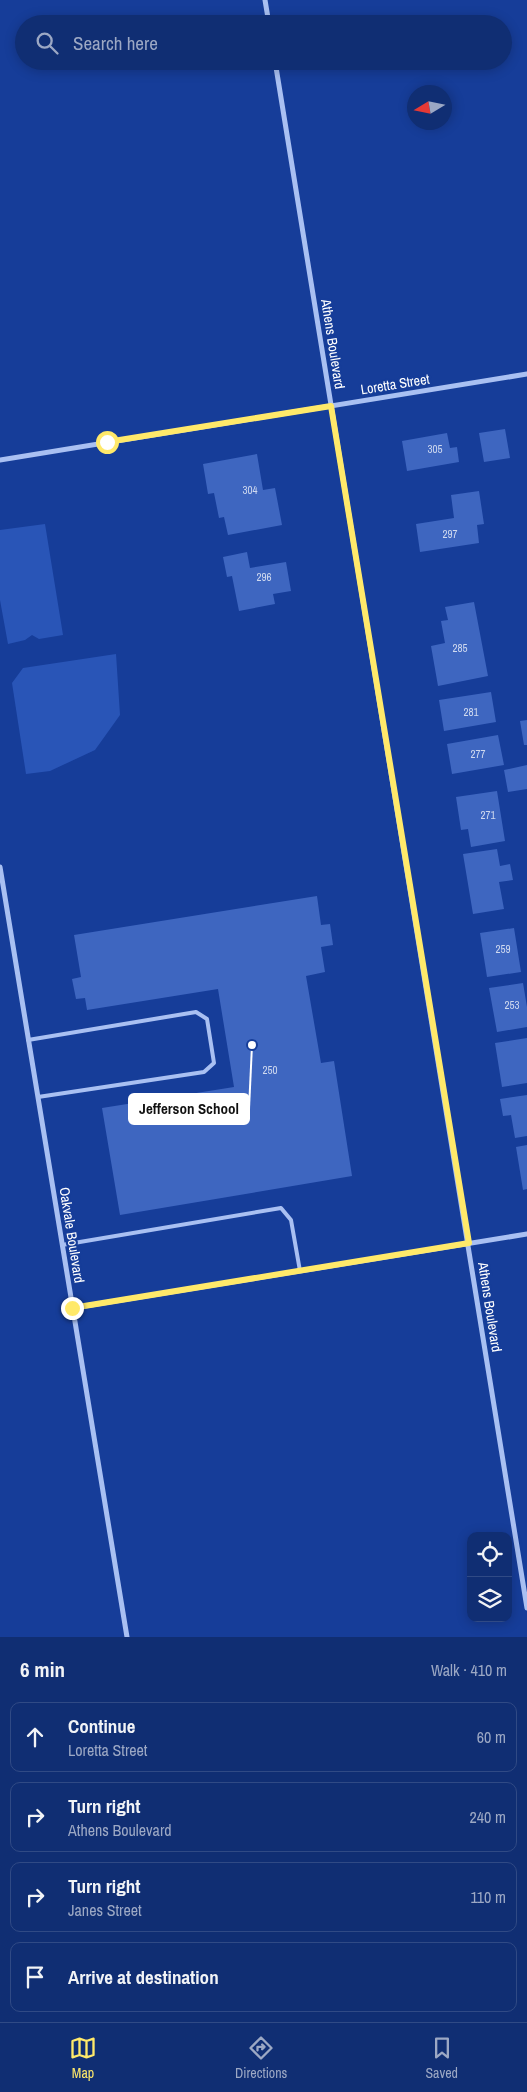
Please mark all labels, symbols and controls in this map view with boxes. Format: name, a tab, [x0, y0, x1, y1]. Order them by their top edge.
search box	[15, 15, 512, 70]
icon: search	[33, 29, 61, 57]
text: Search here	[73, 30, 158, 56]
north arrow	[407, 85, 452, 130]
street label: Athens Boulevard	[317, 297, 349, 390]
street label: Loretta Street	[359, 370, 431, 398]
route start	[96, 431, 119, 454]
house number: 305	[427, 442, 443, 456]
house number: 304	[242, 483, 258, 497]
house number: 297	[442, 527, 458, 541]
house number: 296	[256, 570, 272, 584]
house number: 285	[452, 641, 468, 655]
house number: 281	[463, 705, 479, 719]
house number: 277	[470, 747, 486, 761]
house number: 271	[480, 808, 496, 822]
house number: 259	[495, 942, 511, 956]
house number: 253	[504, 998, 520, 1012]
house number: 250	[262, 1063, 278, 1077]
callout: Jefferson School	[129, 1094, 249, 1124]
text: Jefferson School	[139, 1098, 239, 1119]
street label: Oakvale Boulevard	[56, 1186, 88, 1284]
street label: Athens Boulevard	[474, 1260, 506, 1353]
route end	[61, 1297, 84, 1320]
map controls	[467, 1532, 512, 1622]
button: locate	[467, 1532, 512, 1577]
button: layers	[467, 1577, 512, 1622]
text: 6 min	[20, 1655, 65, 1684]
text: Walk · 410 m	[431, 1659, 507, 1681]
text: Continue	[68, 1713, 136, 1739]
icon: ahead	[21, 1723, 49, 1751]
text: 60 m	[477, 1726, 506, 1748]
text: Loretta Street	[68, 1739, 148, 1761]
text: Turn right	[68, 1793, 140, 1819]
icon: right	[21, 1803, 49, 1831]
text: 240 m	[470, 1806, 506, 1828]
text: Athens Boulevard	[68, 1819, 172, 1841]
text: Turn right	[68, 1873, 140, 1899]
icon: right	[21, 1883, 49, 1911]
text: 110 m	[470, 1886, 506, 1908]
text: Janes Street	[68, 1899, 142, 1921]
icon: arrive	[21, 1963, 49, 1991]
text: Arrive at destination	[68, 1964, 219, 1990]
tab: Map	[69, 2034, 97, 2082]
tab: Directions	[235, 2034, 287, 2082]
tab: Saved	[425, 2034, 458, 2082]

